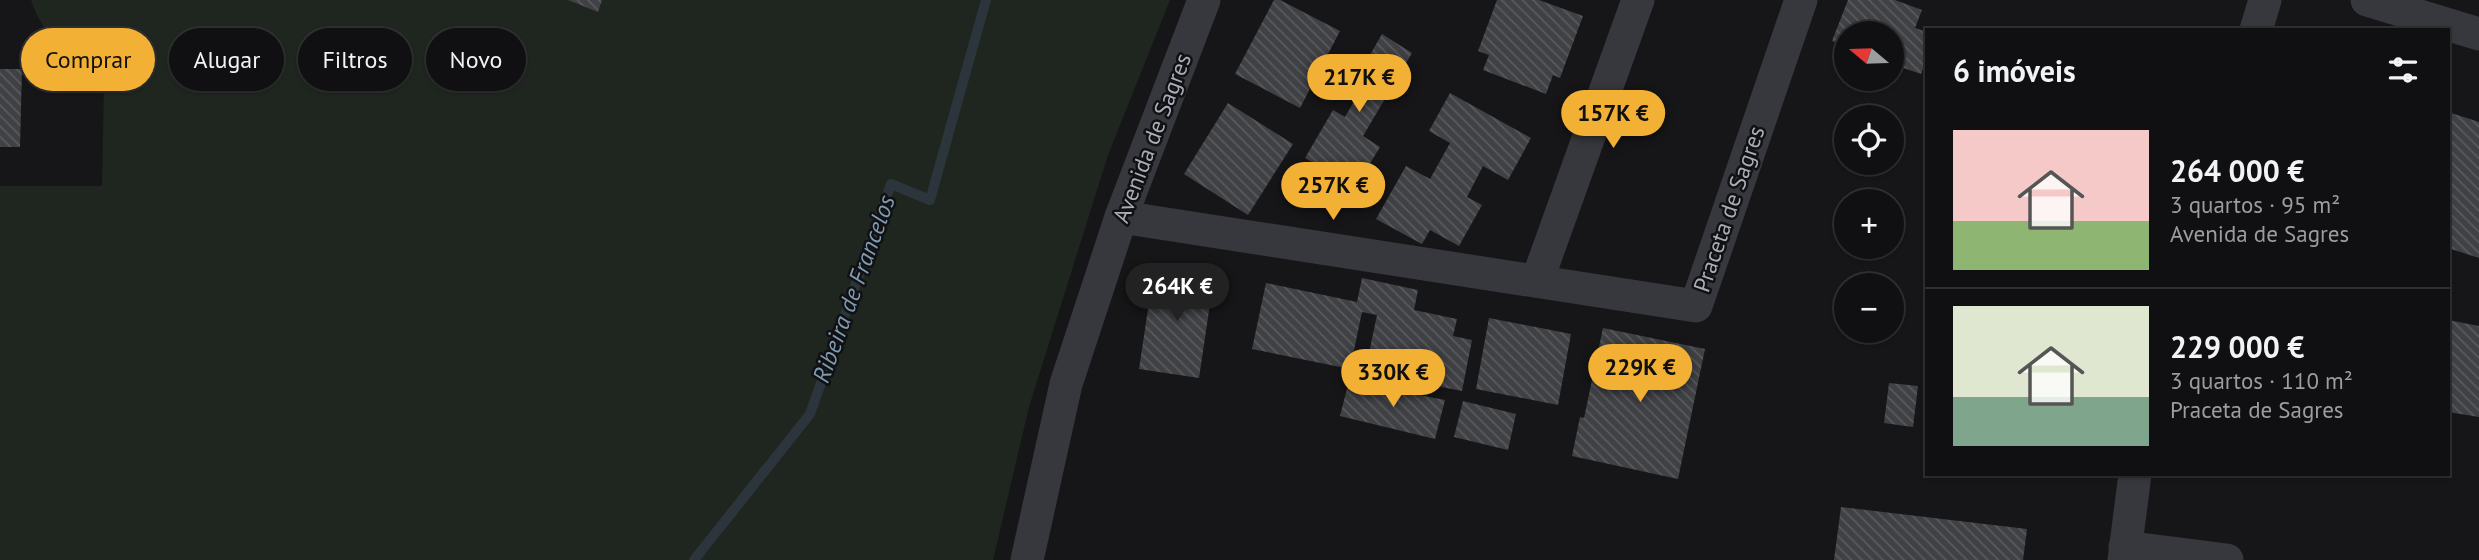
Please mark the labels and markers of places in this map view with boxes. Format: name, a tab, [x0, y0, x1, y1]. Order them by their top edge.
pin: 217K €	[1302, 54, 1416, 114]
pin: 157K €	[1556, 90, 1670, 150]
pin: 257K €	[1276, 162, 1390, 222]
pin: 264K €	[1120, 264, 1234, 323]
pin: 229K €	[1583, 344, 1697, 404]
pin: 330K €	[1336, 350, 1450, 409]

